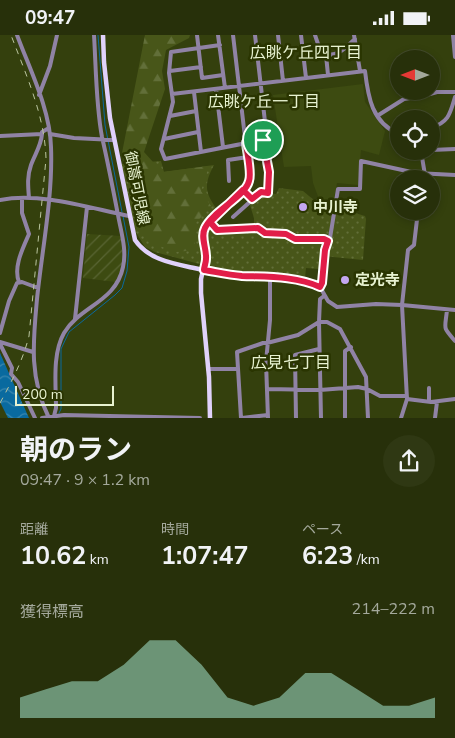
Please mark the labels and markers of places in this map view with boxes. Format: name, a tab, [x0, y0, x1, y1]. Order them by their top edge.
pin	[242, 119, 284, 161]
place label: 中川寺	[313, 197, 358, 217]
marker: 中川寺	[297, 201, 309, 213]
place label: 定光寺	[355, 270, 400, 290]
marker: 定光寺	[339, 274, 351, 286]

